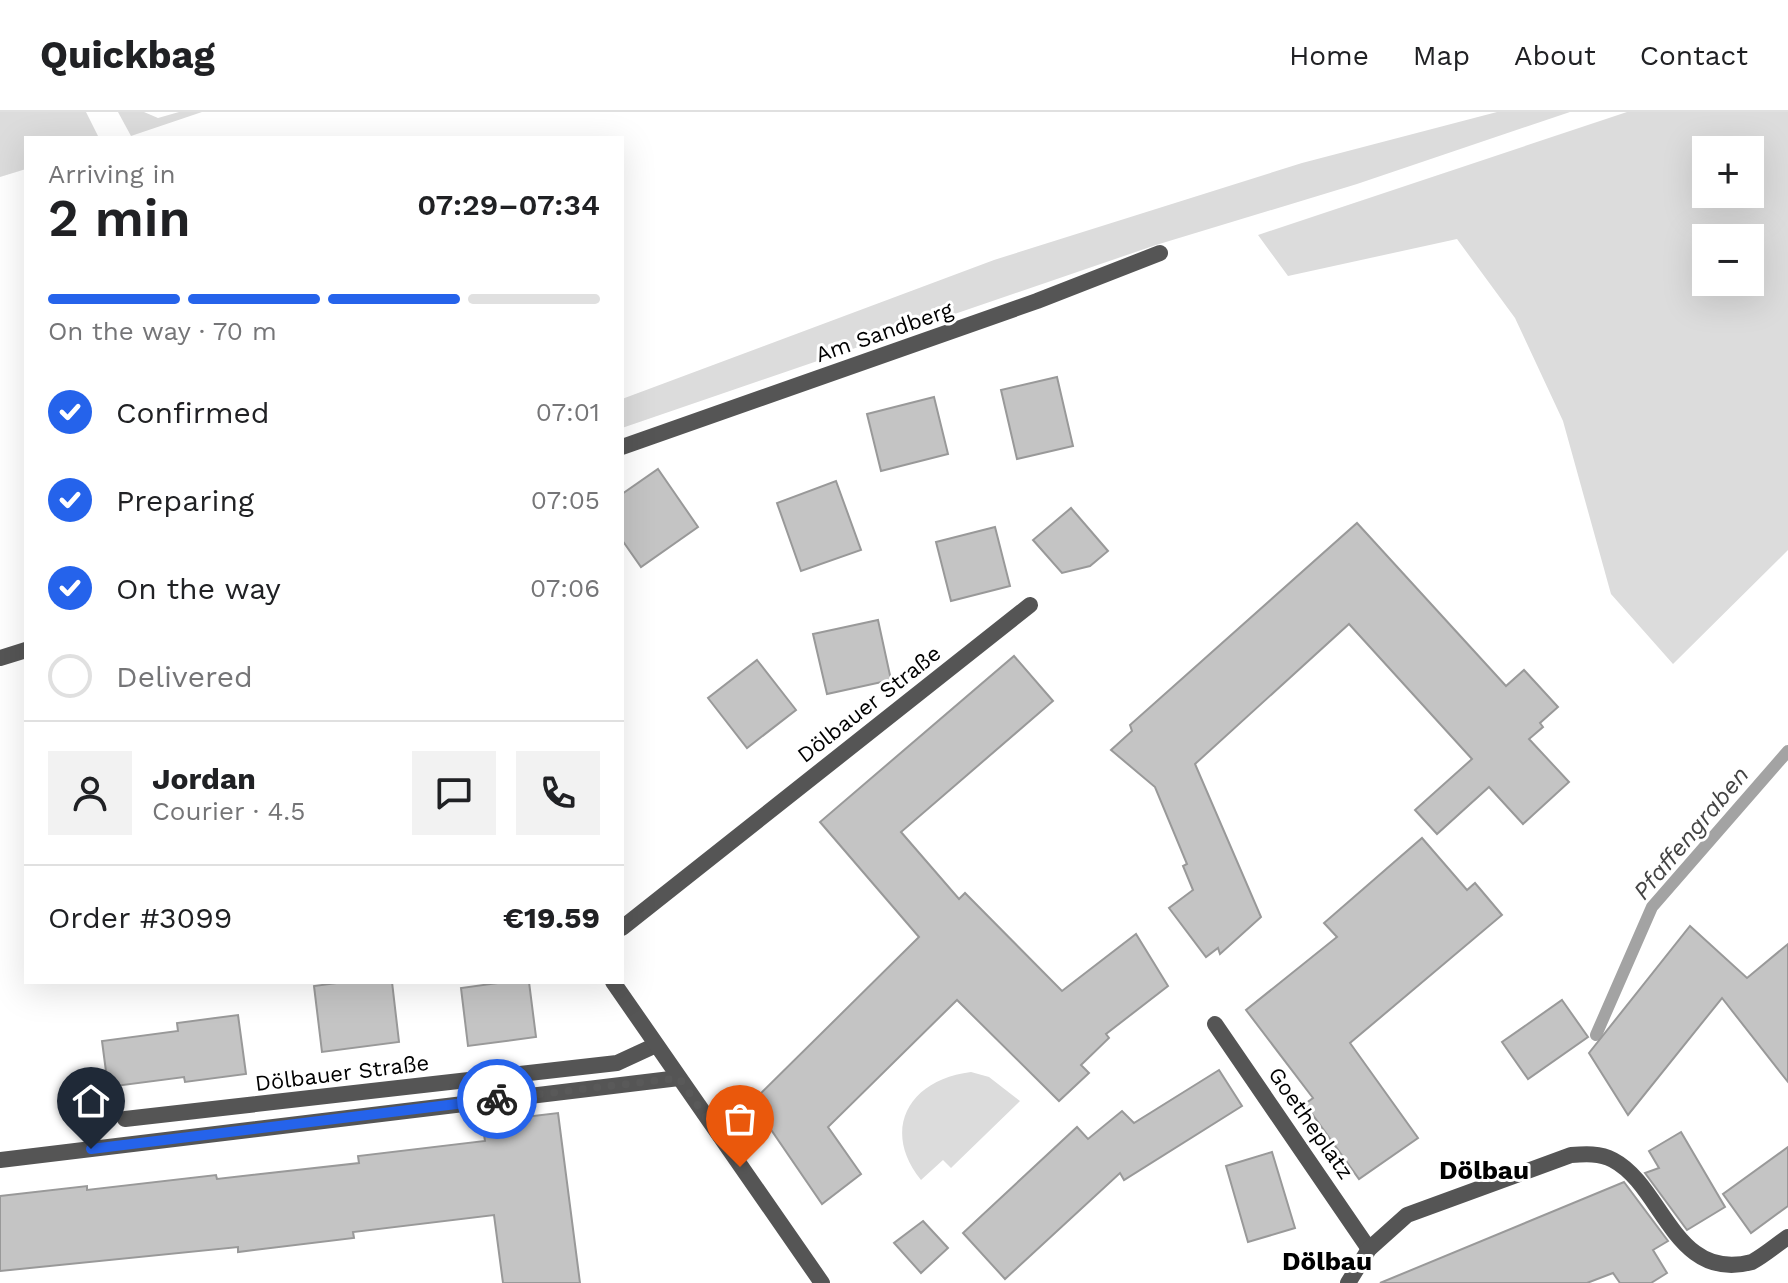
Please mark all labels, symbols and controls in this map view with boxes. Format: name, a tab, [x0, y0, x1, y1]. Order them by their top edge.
text: Quickbag	[40, 33, 215, 77]
text: Home	[1289, 39, 1369, 72]
text: Map	[1413, 39, 1470, 72]
text: About	[1514, 39, 1596, 72]
text: Contact	[1640, 39, 1748, 72]
map controls	[1692, 136, 1764, 296]
button: +	[1692, 136, 1764, 208]
text: Arriving in	[48, 159, 176, 189]
text: 07:29–07:34	[417, 187, 600, 222]
text: 2 min	[48, 188, 191, 249]
button: −	[1692, 224, 1764, 296]
street label: Am Sandberg	[812, 297, 956, 367]
text: On the way · 70 m	[48, 316, 277, 346]
icon: check	[48, 390, 92, 434]
text: Confirmed	[116, 395, 270, 430]
text: 07:01	[536, 397, 600, 427]
icon: check	[48, 478, 92, 522]
text: Preparing	[116, 483, 254, 518]
text: 07:05	[531, 485, 600, 515]
icon: check	[48, 566, 92, 610]
text: On the way	[116, 571, 281, 606]
text: 07:06	[530, 573, 600, 603]
street label: Dölbauer Straße	[792, 640, 946, 768]
text: Delivered	[116, 659, 253, 694]
button: person	[48, 751, 132, 835]
button: chat	[412, 751, 496, 835]
button: phone	[516, 751, 600, 835]
text: Jordan	[152, 761, 256, 796]
water label: Pfaffengraben	[1627, 761, 1755, 905]
text: Courier · 4.5	[152, 796, 305, 826]
text: Order #3099	[48, 900, 232, 935]
text: €19.59	[503, 900, 600, 935]
street label: Dölbauer Straße	[254, 1050, 430, 1096]
courier	[457, 1059, 537, 1139]
street label: Goetheplatz	[1263, 1062, 1359, 1184]
pin	[57, 1067, 125, 1149]
icon: bike	[475, 1077, 519, 1121]
icon: home	[69, 1079, 113, 1123]
pin	[706, 1085, 774, 1167]
icon: bag	[718, 1097, 762, 1141]
district label: Dölbau	[1439, 1155, 1529, 1185]
district label: Dölbau	[1282, 1246, 1372, 1276]

